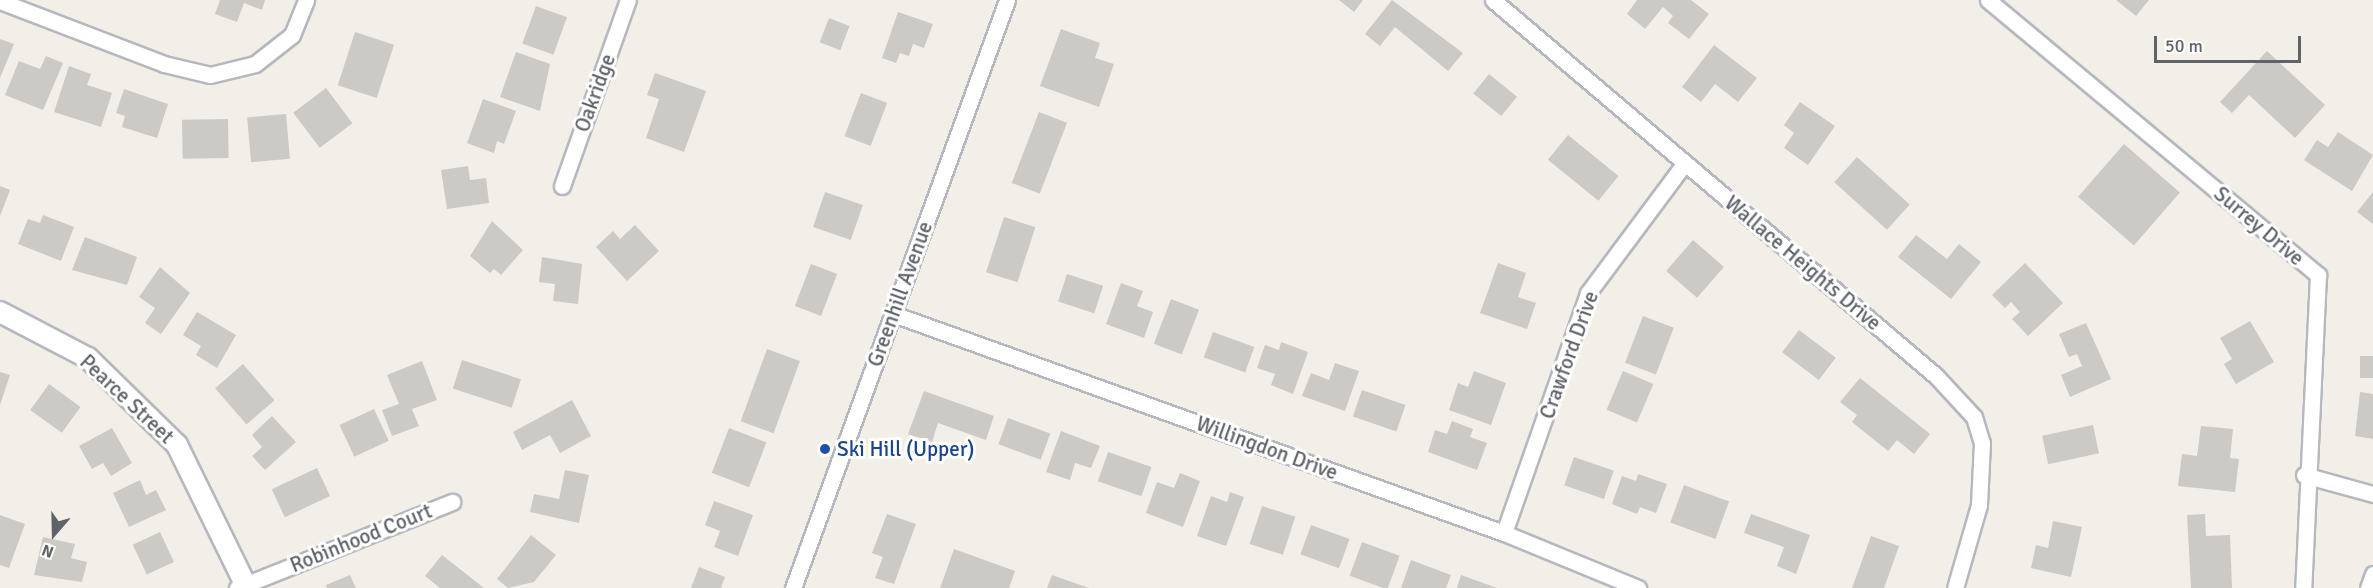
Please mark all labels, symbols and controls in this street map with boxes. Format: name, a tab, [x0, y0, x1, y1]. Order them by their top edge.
scale bar	[2157, 24, 2304, 62]
text: 50 m	[2165, 35, 2203, 57]
street label: Oakridge	[569, 51, 621, 135]
street label: Surrey Drive	[2209, 181, 2309, 271]
street label: Wallace Heights Drive	[1720, 190, 1886, 336]
street label: Greenhill Avenue	[862, 218, 938, 370]
street label: Crawford Drive	[1534, 288, 1604, 422]
street label: Pearce Street	[75, 349, 179, 449]
street label: Willingdon Drive	[1193, 411, 1341, 485]
place label: Ski Hill (Upper)	[837, 436, 974, 462]
marker: Ski Hill (Upper)	[818, 442, 832, 456]
street label: Robinhood Court	[286, 498, 436, 578]
north arrow	[24, 504, 84, 564]
text: N	[39, 540, 57, 562]

